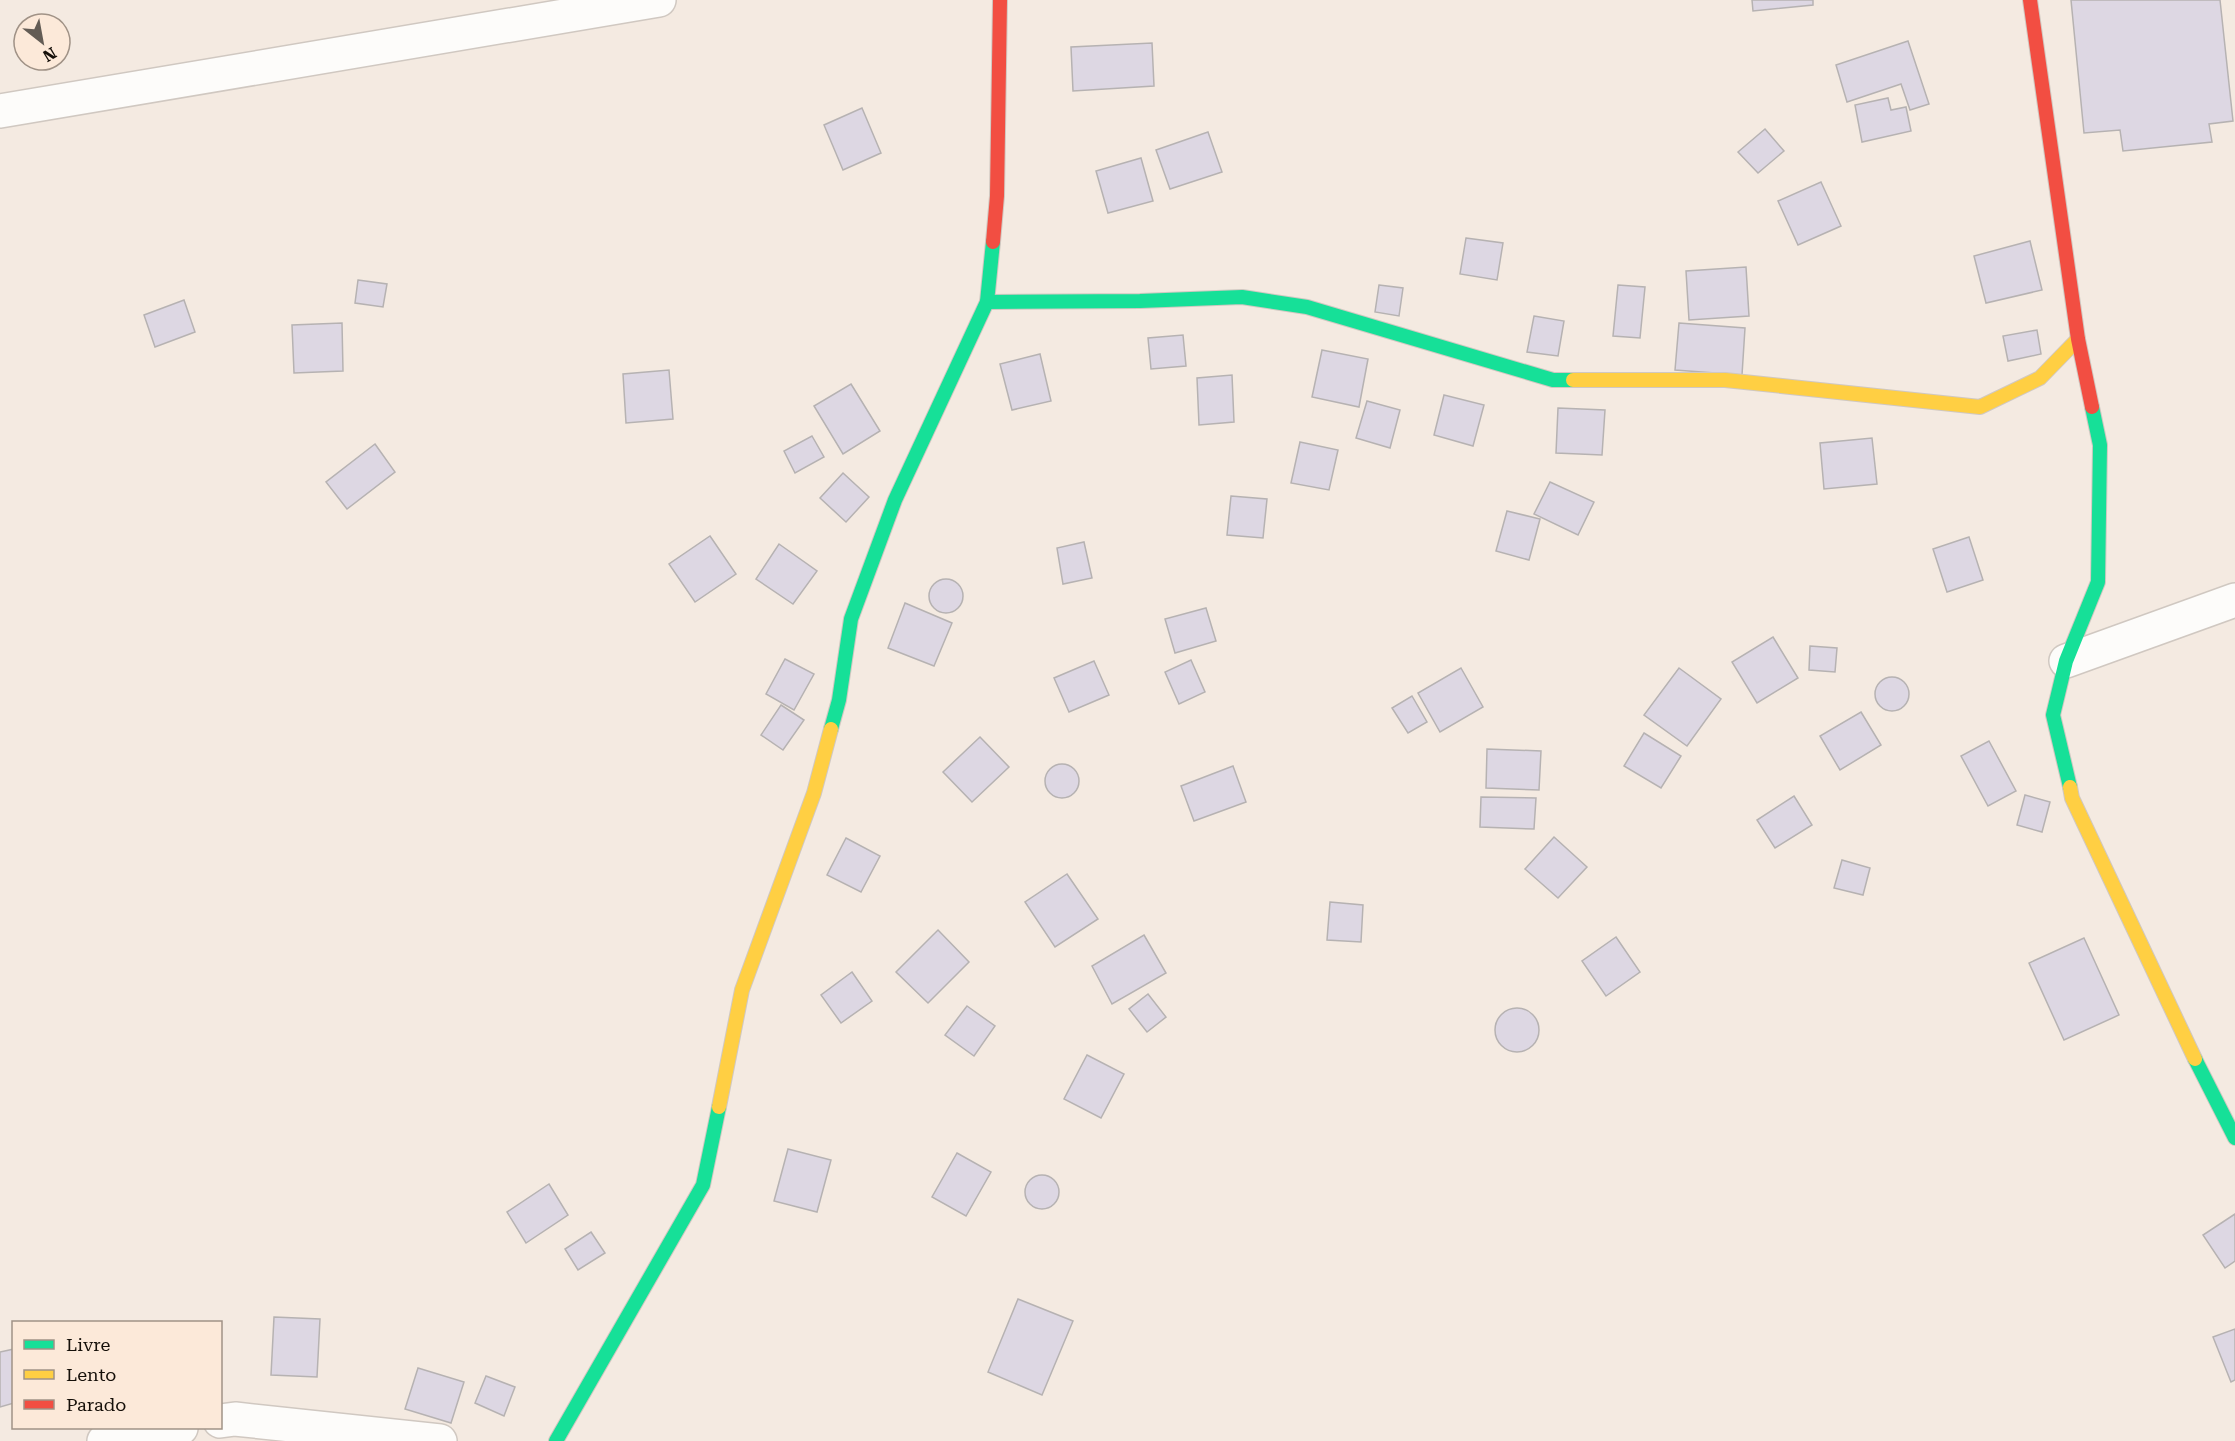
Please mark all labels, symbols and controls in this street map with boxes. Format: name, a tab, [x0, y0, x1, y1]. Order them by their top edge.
north arrow	[12, 12, 72, 72]
text: N	[39, 43, 60, 66]
legend	[12, 1321, 222, 1429]
text: Livre	[66, 1334, 111, 1355]
text: Lento	[66, 1364, 116, 1385]
text: Parado	[66, 1394, 126, 1415]

